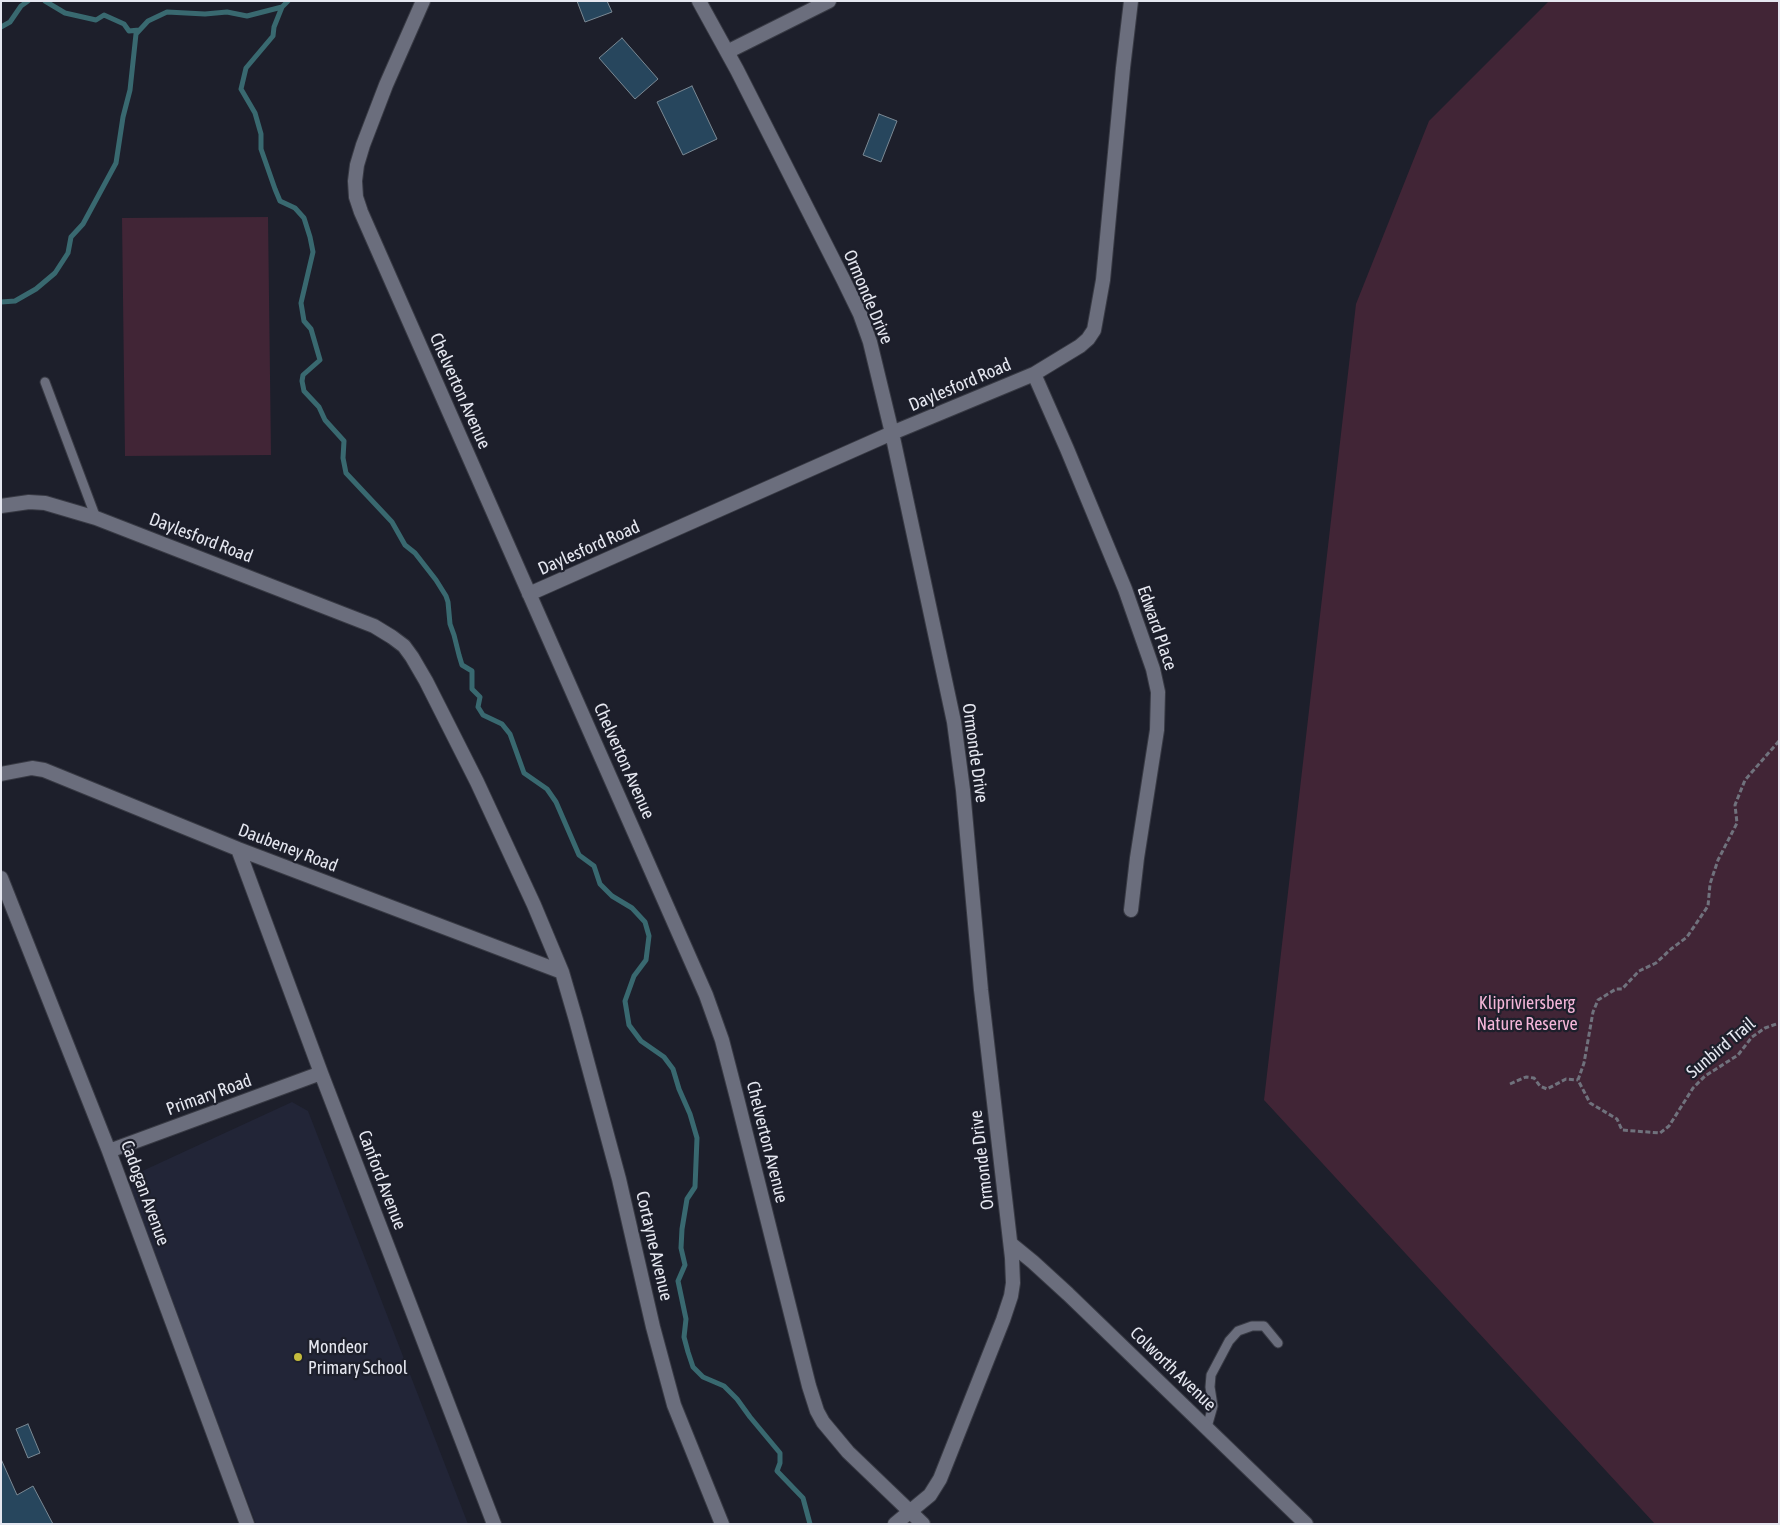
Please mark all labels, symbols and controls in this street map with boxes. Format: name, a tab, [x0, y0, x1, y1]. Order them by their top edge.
street label: Ormonde Drive	[839, 247, 897, 347]
street label: Chelverton Avenue	[425, 330, 495, 452]
street label: Daylesford Road	[906, 354, 1014, 416]
street label: Daylesford Road	[146, 508, 256, 568]
street label: Daylesford Road	[535, 516, 643, 580]
street label: Edward Place	[1132, 583, 1182, 673]
street label: Chelverton Avenue	[589, 700, 659, 822]
street label: Ormonde Drive	[957, 702, 993, 804]
street label: Daubeney Road	[235, 819, 341, 877]
park label: Klipriviersberg Nature Reserve	[1476, 992, 1578, 1034]
street label: Sunbird Trail	[1682, 1013, 1760, 1083]
street label: Primary Road	[163, 1070, 255, 1120]
street label: Chelverton Avenue	[741, 1079, 793, 1205]
street label: Ormonde Drive	[965, 1109, 999, 1211]
street label: Canford Avenue	[353, 1127, 411, 1233]
street label: Cadogan Avenue	[116, 1138, 174, 1248]
street label: Cortayne Avenue	[631, 1189, 677, 1303]
street label: Colworth Avenue	[1125, 1323, 1221, 1415]
place label: Mondeor Primary School	[308, 1336, 407, 1378]
marker: Mondeor Primary School	[292, 1351, 304, 1363]

